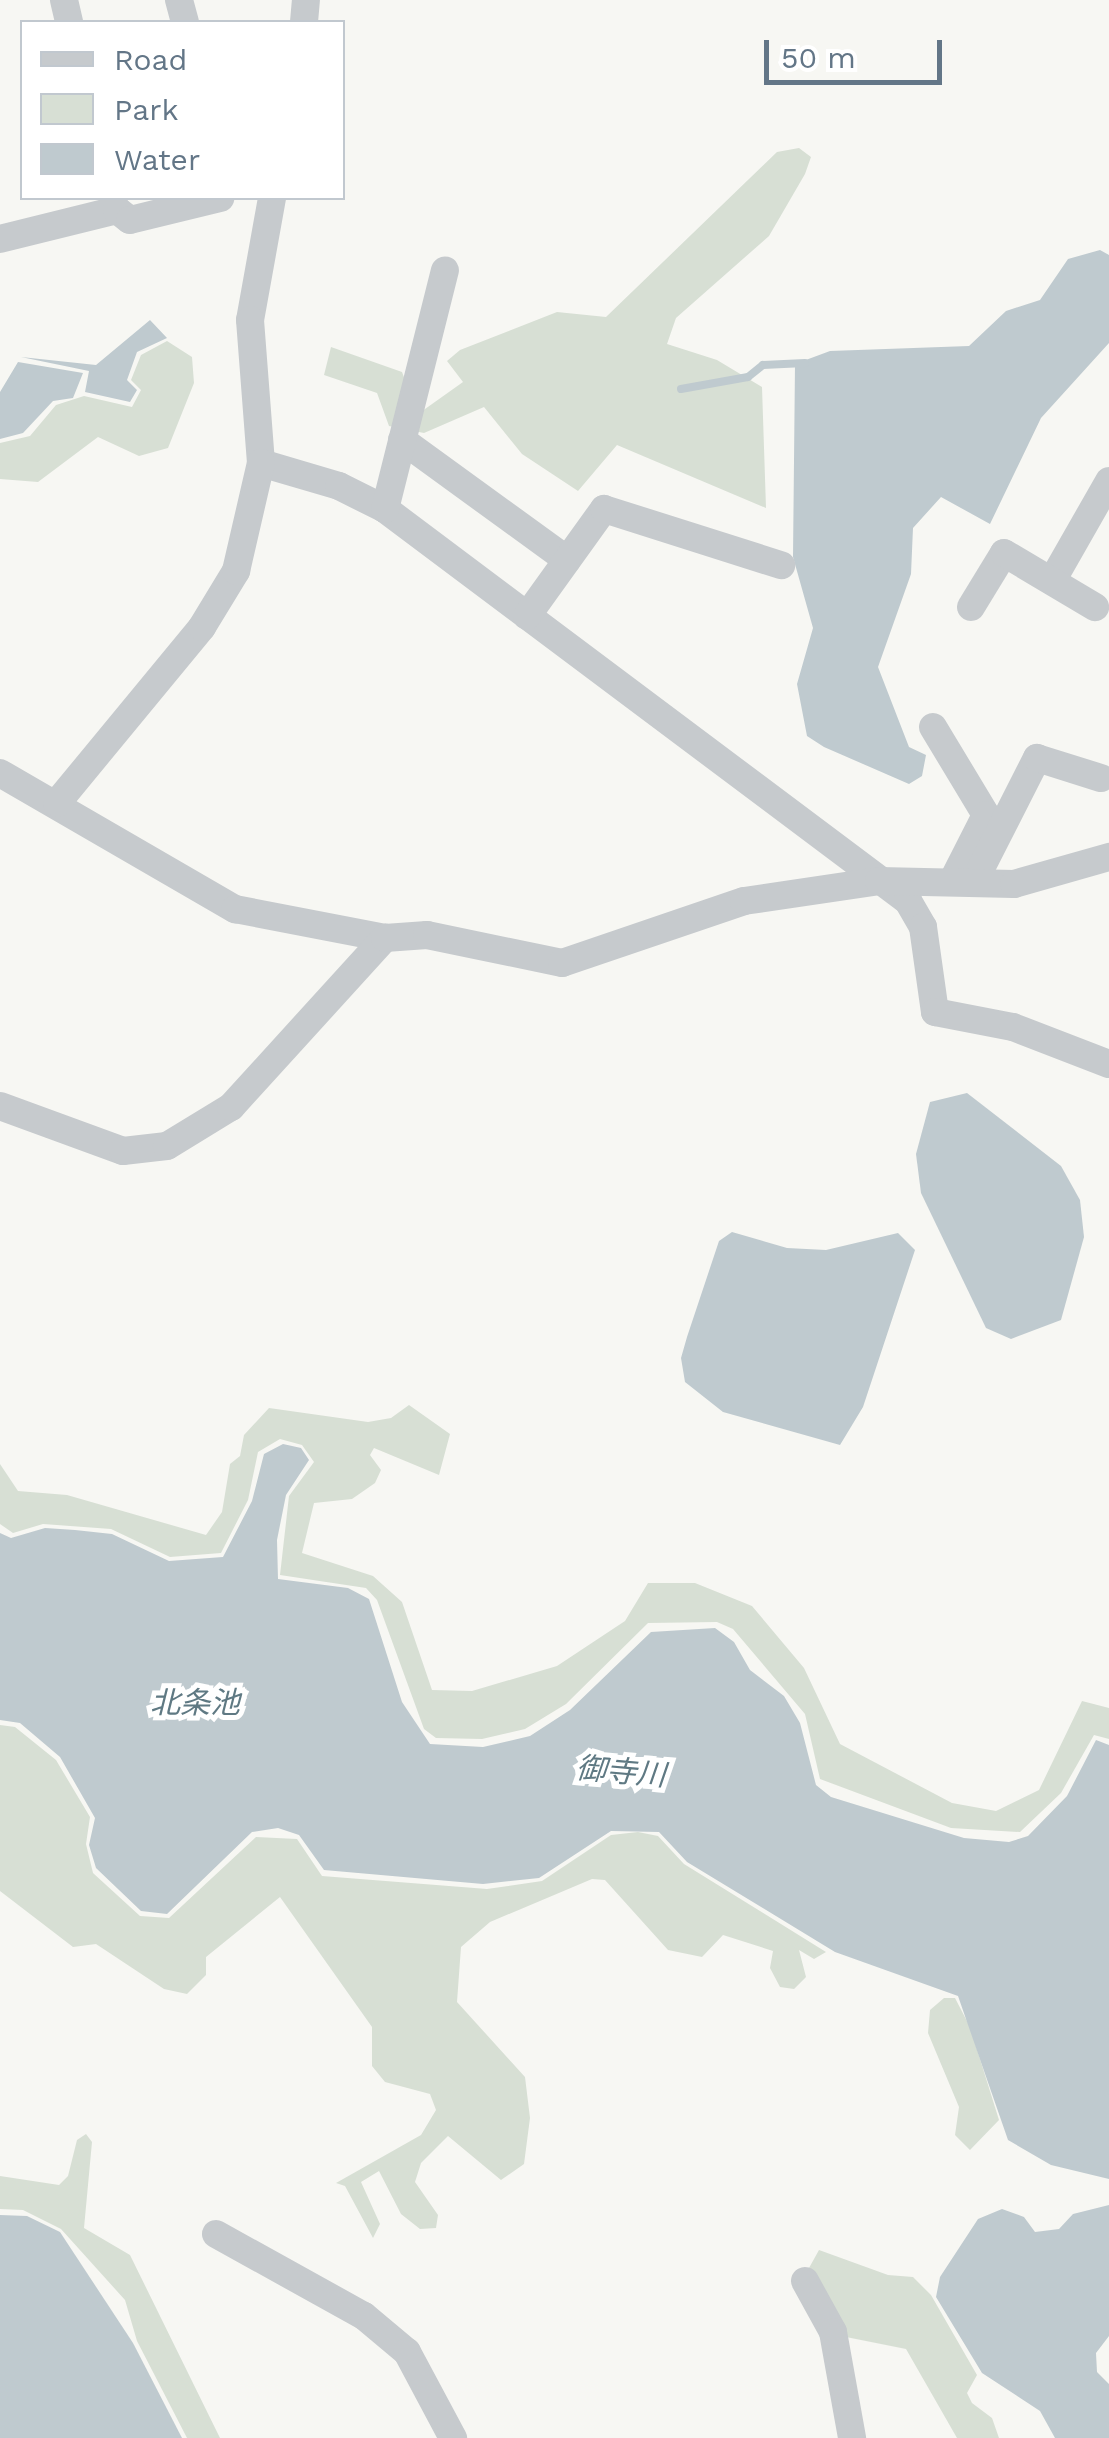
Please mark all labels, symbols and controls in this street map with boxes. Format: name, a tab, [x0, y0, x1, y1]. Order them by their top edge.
legend	[20, 20, 345, 200]
scale bar	[769, 20, 946, 82]
text: 50 m	[781, 40, 856, 75]
text: Road	[114, 42, 187, 77]
text: Park	[114, 92, 179, 127]
text: Water	[114, 142, 200, 177]
water label: 北条池	[150, 1685, 240, 1721]
water label: 御寺川	[575, 1750, 667, 1794]

